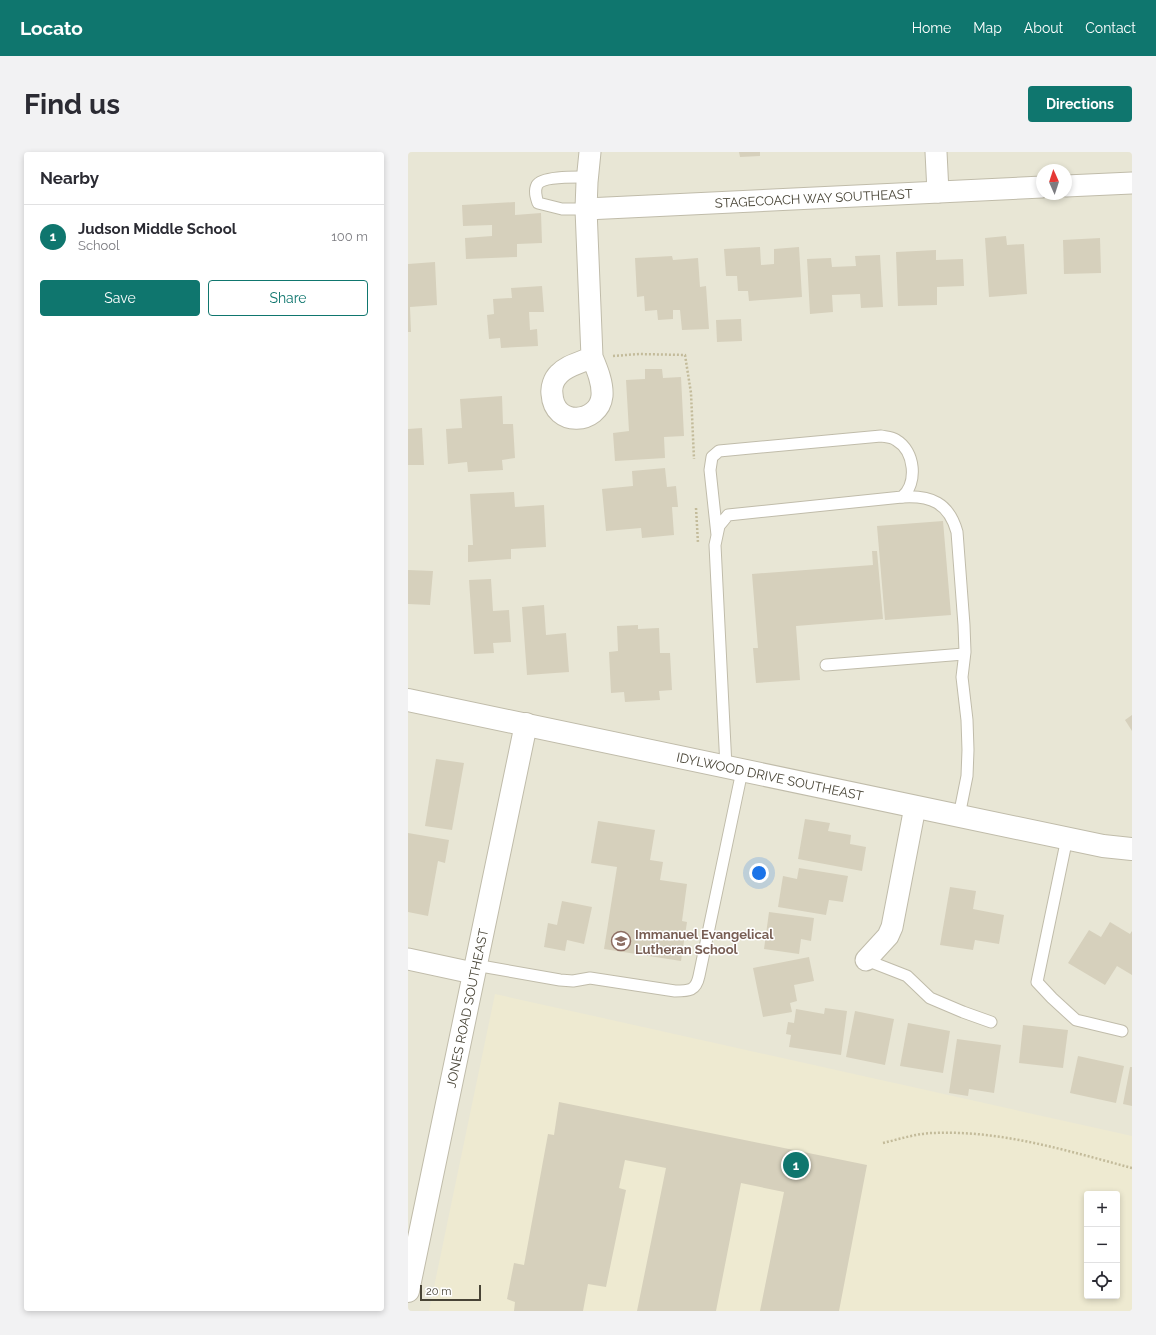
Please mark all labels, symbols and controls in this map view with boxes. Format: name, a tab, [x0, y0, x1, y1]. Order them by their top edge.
text: Locato	[20, 17, 83, 39]
text: Home	[912, 20, 951, 36]
text: Map	[973, 20, 1002, 36]
text: About	[1024, 20, 1063, 36]
text: Contact	[1085, 20, 1136, 36]
button: Directions	[1028, 86, 1132, 122]
text: Find us	[24, 88, 120, 121]
north arrow	[1036, 164, 1072, 200]
text: Nearby	[40, 168, 99, 188]
street label: STAGECOACH WAY SOUTHEAST	[715, 186, 913, 210]
text: Judson Middle School	[78, 220, 237, 238]
text: 1	[50, 229, 56, 244]
text: 100 m	[331, 229, 368, 244]
text: School	[78, 238, 120, 253]
button: Save	[40, 280, 200, 316]
button: Share	[208, 280, 368, 316]
street label: IDYLWOOD DRIVE SOUTHEAST	[675, 749, 865, 803]
your location	[749, 863, 769, 883]
street label: JONES ROAD SOUTHEAST	[443, 927, 491, 1089]
place label: Immanuel Evangelical Lutheran School	[635, 927, 774, 957]
school or university icon: Immanuel Evangelical Lutheran School	[610, 930, 632, 952]
pin: 1	[783, 1150, 809, 1180]
map controls	[1084, 1191, 1120, 1299]
button: +	[1084, 1191, 1120, 1227]
button: −	[1084, 1227, 1120, 1263]
button: locate	[1084, 1263, 1120, 1299]
scale bar	[420, 1283, 481, 1302]
text: 20 m	[426, 1285, 451, 1298]

